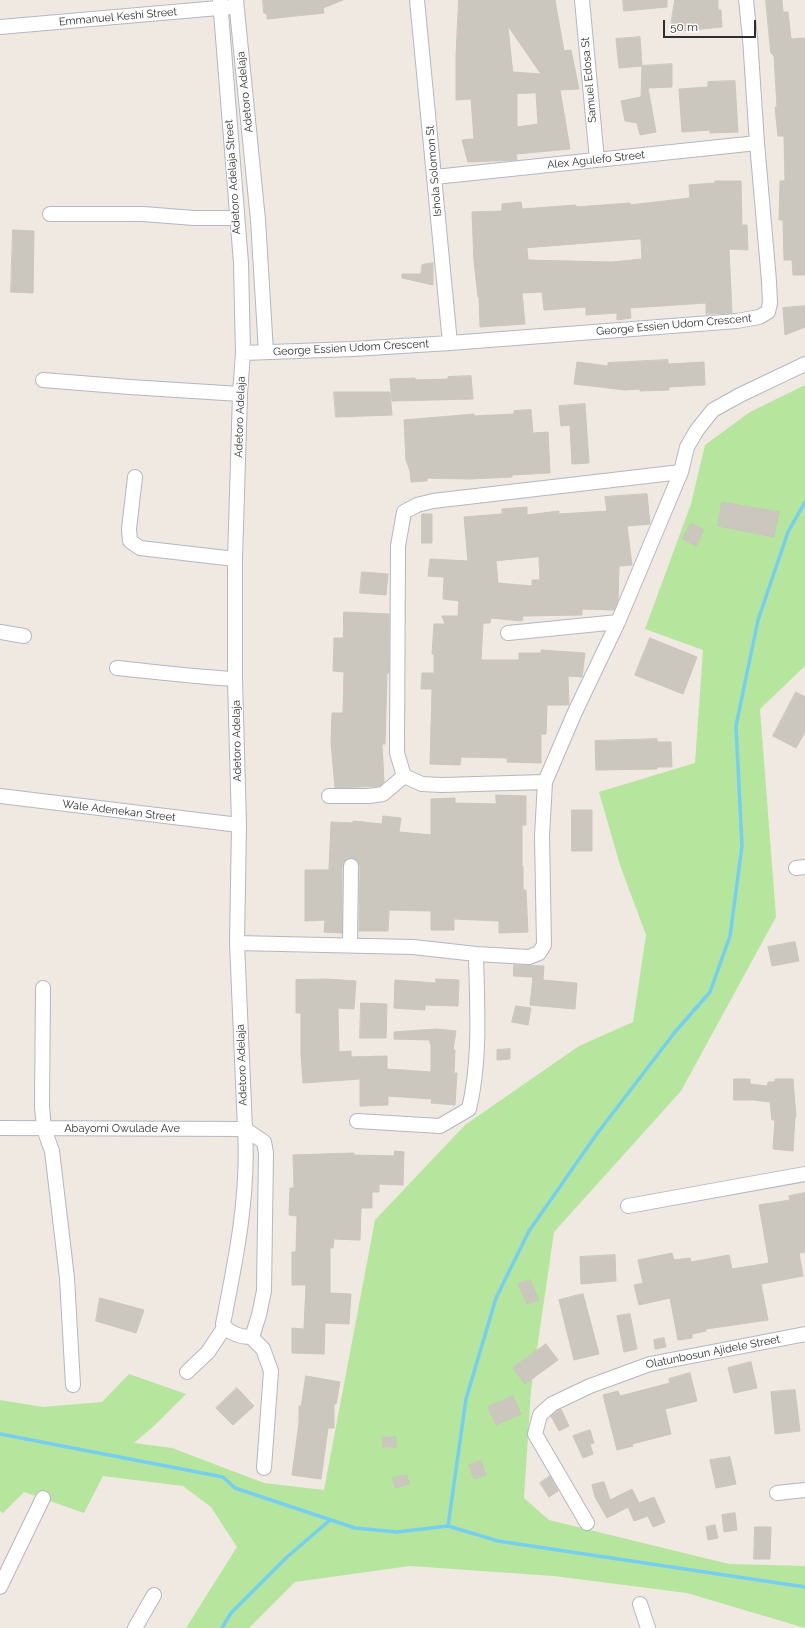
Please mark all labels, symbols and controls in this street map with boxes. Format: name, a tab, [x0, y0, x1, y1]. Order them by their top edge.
street label: Emmanuel Keshi Street	[58, 5, 178, 29]
scale bar	[665, 12, 758, 38]
text: 50 m	[670, 20, 698, 34]
street label: Samuel Edosa St	[579, 37, 599, 123]
street label: Adetoro Adelaja	[234, 51, 256, 133]
street label: Adetoro Adelaja Street	[222, 119, 244, 235]
street label: Ishola Solomon St	[423, 125, 445, 217]
street label: Alex Agulefo Street	[546, 148, 646, 172]
street label: George Essien Udom Crescent	[596, 312, 752, 338]
street label: George Essien Udom Crescent	[273, 337, 429, 359]
street label: Adetoro Adelaja	[232, 376, 248, 458]
street label: Adetoro Adelaja	[230, 700, 244, 782]
street label: Wale Adenekan Street	[62, 797, 176, 825]
street label: Adetoro Adelaja	[234, 1024, 250, 1106]
street label: Abayomi Owulade Ave	[64, 1122, 180, 1136]
street label: Olatunbosun Ajidele Street	[645, 1332, 781, 1372]

